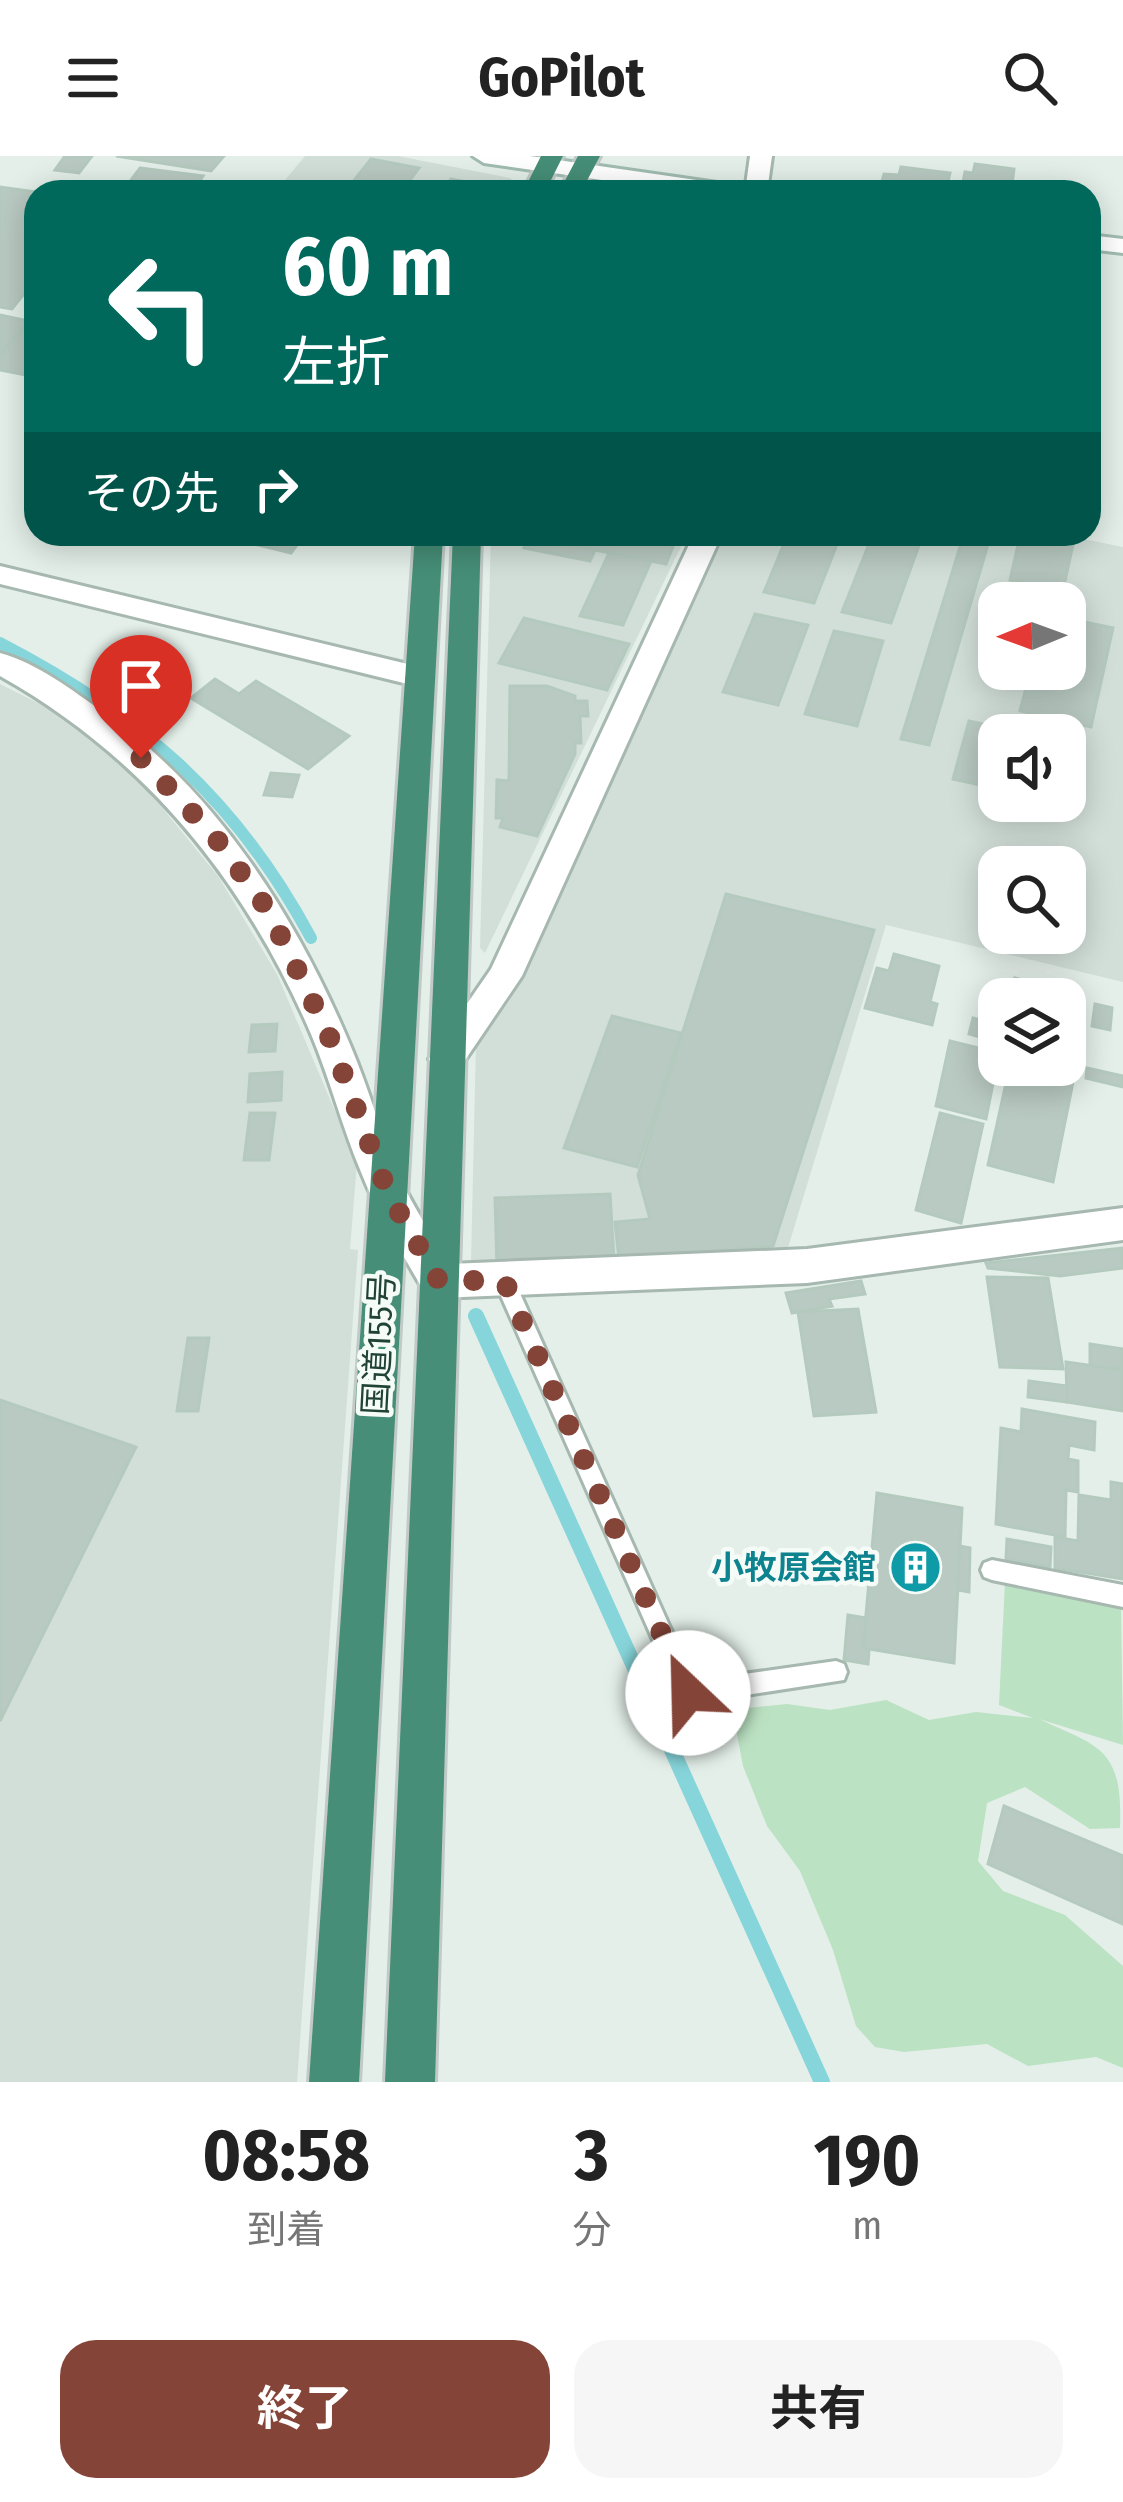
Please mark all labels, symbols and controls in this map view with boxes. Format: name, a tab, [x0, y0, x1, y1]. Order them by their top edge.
icon: menu	[60, 45, 126, 111]
icon: search	[997, 45, 1063, 111]
text: GoPilot	[478, 46, 645, 110]
text: 60 m	[282, 216, 453, 317]
icon: left	[84, 228, 240, 384]
text: 左折	[282, 331, 390, 395]
icon: right	[243, 456, 309, 522]
text: その先	[84, 467, 219, 521]
north arrow	[978, 582, 1086, 690]
map controls	[978, 582, 1086, 1086]
pin	[90, 635, 192, 758]
icon: arrive	[108, 653, 174, 719]
button: sound	[978, 714, 1086, 822]
button: search	[978, 846, 1086, 954]
button: layers	[978, 978, 1086, 1086]
street label: 国道155号	[355, 1272, 403, 1416]
building icon: 小牧原会館	[887, 1540, 943, 1596]
place label: 小牧原会館	[711, 1548, 876, 1588]
position arrow	[625, 1630, 751, 1756]
text: 08:58	[202, 2113, 370, 2199]
text: 3	[575, 2113, 609, 2199]
text: 190	[814, 2118, 921, 2204]
text: m	[852, 2203, 882, 2249]
text: 到着	[247, 2207, 325, 2253]
text: 分	[572, 2207, 611, 2253]
button: 終了	[60, 2340, 550, 2478]
button: 共有	[574, 2340, 1063, 2478]

